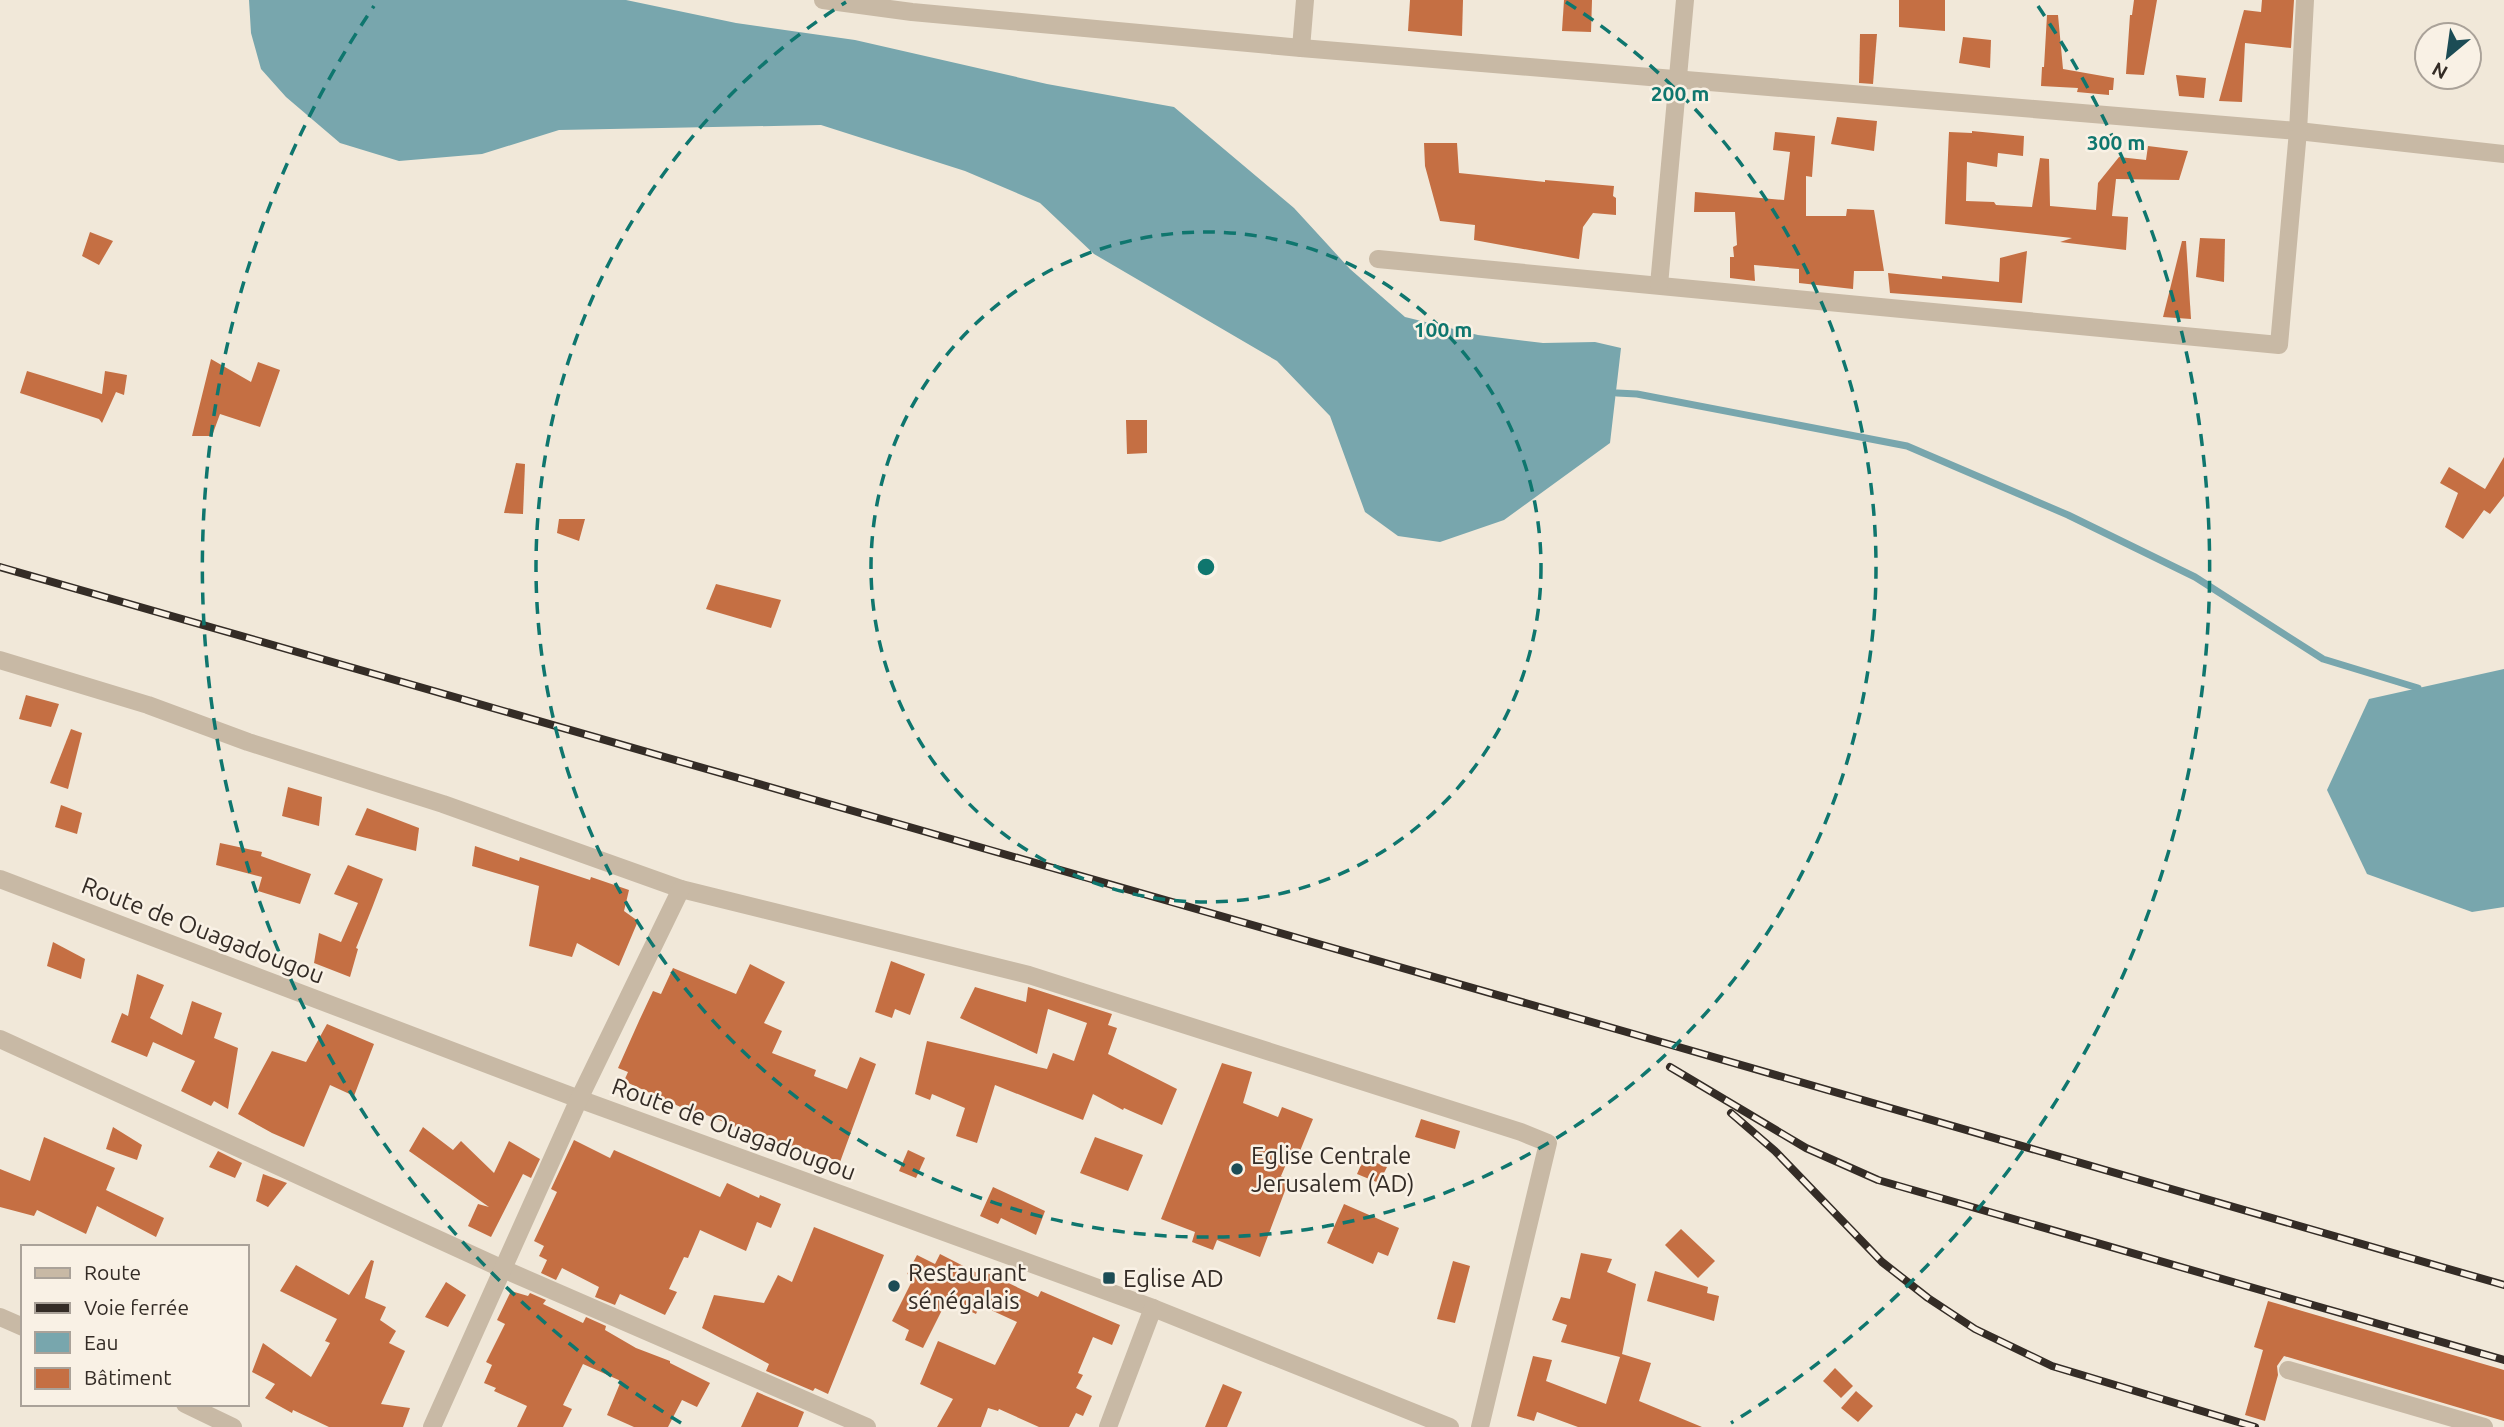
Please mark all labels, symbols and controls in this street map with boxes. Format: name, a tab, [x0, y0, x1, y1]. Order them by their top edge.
north arrow	[2413, 21, 2483, 91]
text: N	[2428, 58, 2451, 84]
text: 200 m	[1651, 81, 1709, 105]
text: 300 m	[2087, 130, 2145, 154]
text: 100 m	[1414, 317, 1472, 341]
centre of rings	[1194, 555, 1218, 579]
street label: Route de Ouagadougou	[78, 871, 328, 989]
street label: Route de Ouagadougou	[608, 1072, 860, 1186]
place label: Eglise Centrale Jerusalem (AD)	[1251, 1142, 1415, 1197]
marker: Eglise Centrale Jerusalem (AD)	[1229, 1161, 1245, 1177]
legend	[21, 1245, 248, 1406]
place label: Restaurant sénégalais	[908, 1259, 1027, 1314]
text: Route	[84, 1260, 141, 1284]
place label: Eglise AD	[1123, 1265, 1224, 1292]
marker: Eglise AD	[1101, 1270, 1117, 1286]
marker: Restaurant sénégalais	[886, 1278, 902, 1294]
text: Voie ferrée	[84, 1295, 189, 1319]
text: Eau	[84, 1330, 119, 1354]
text: Bâtiment	[84, 1365, 171, 1389]

